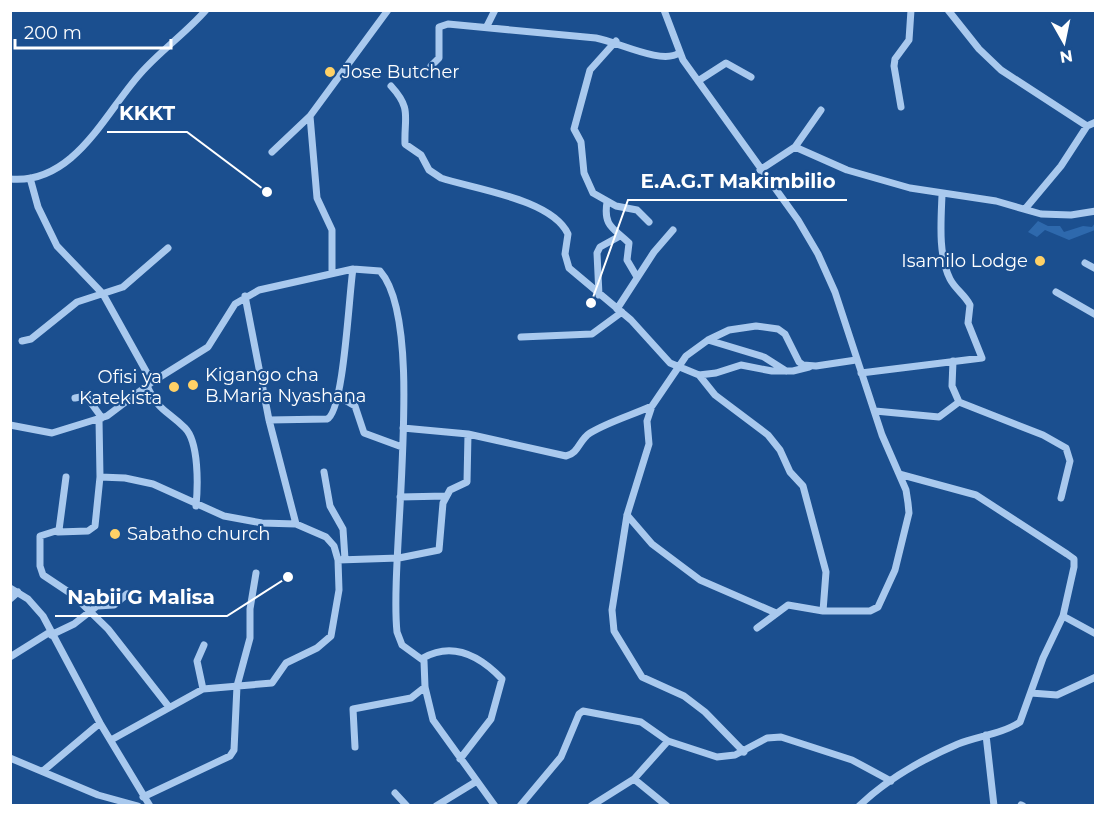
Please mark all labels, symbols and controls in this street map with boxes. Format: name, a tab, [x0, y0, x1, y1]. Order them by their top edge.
scale bar	[15, 12, 171, 50]
north arrow	[1034, 12, 1094, 72]
text: 200 m	[24, 22, 82, 44]
text: N	[1058, 46, 1074, 67]
place label: Jose Butcher	[341, 61, 460, 83]
marker: Jose Butcher	[323, 65, 337, 79]
callout: KKKT	[107, 94, 187, 132]
text: KKKT	[119, 101, 176, 125]
callout: E.A.G.T Makimbilio	[628, 162, 847, 200]
text: E.A.G.T Makimbilio	[640, 169, 836, 193]
place label: Isamilo Lodge	[901, 250, 1028, 272]
marker: Isamilo Lodge	[1033, 254, 1047, 268]
place label: Kigango cha B.Maria Nyashana	[205, 364, 366, 407]
place label: Ofisi ya Katekista	[79, 366, 162, 409]
marker: Kigango cha B.Maria Nyashana	[186, 378, 200, 392]
marker: Ofisi ya Katekista	[167, 380, 181, 394]
place label: Sabatho church	[127, 523, 270, 545]
marker: Sabatho church	[108, 527, 122, 541]
callout: Nabii G Malisa	[55, 578, 227, 616]
text: Nabii G Malisa	[67, 585, 215, 609]

